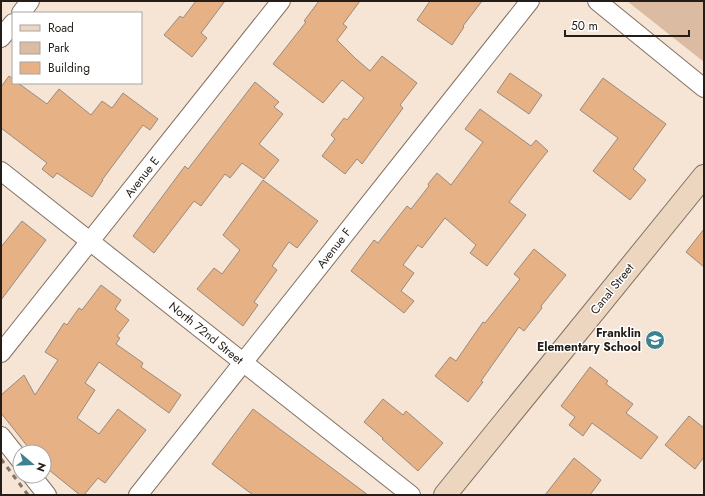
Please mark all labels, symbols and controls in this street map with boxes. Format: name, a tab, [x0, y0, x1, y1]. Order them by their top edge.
legend	[12, 12, 142, 84]
scale bar	[565, 12, 689, 38]
text: 50 m	[571, 17, 598, 35]
text: Road	[48, 19, 74, 37]
text: Park	[48, 39, 70, 57]
text: Building	[48, 59, 90, 77]
street label: Avenue E	[120, 153, 164, 201]
street label: Avenue F	[312, 224, 356, 272]
street label: Canal Street	[586, 260, 638, 318]
street label: North 72nd Street	[165, 297, 247, 369]
place label: Franklin Elementary School	[537, 324, 641, 356]
school or university icon: Franklin Elementary School	[644, 329, 666, 351]
north arrow	[12, 444, 52, 484]
text: N	[32, 461, 50, 474]

